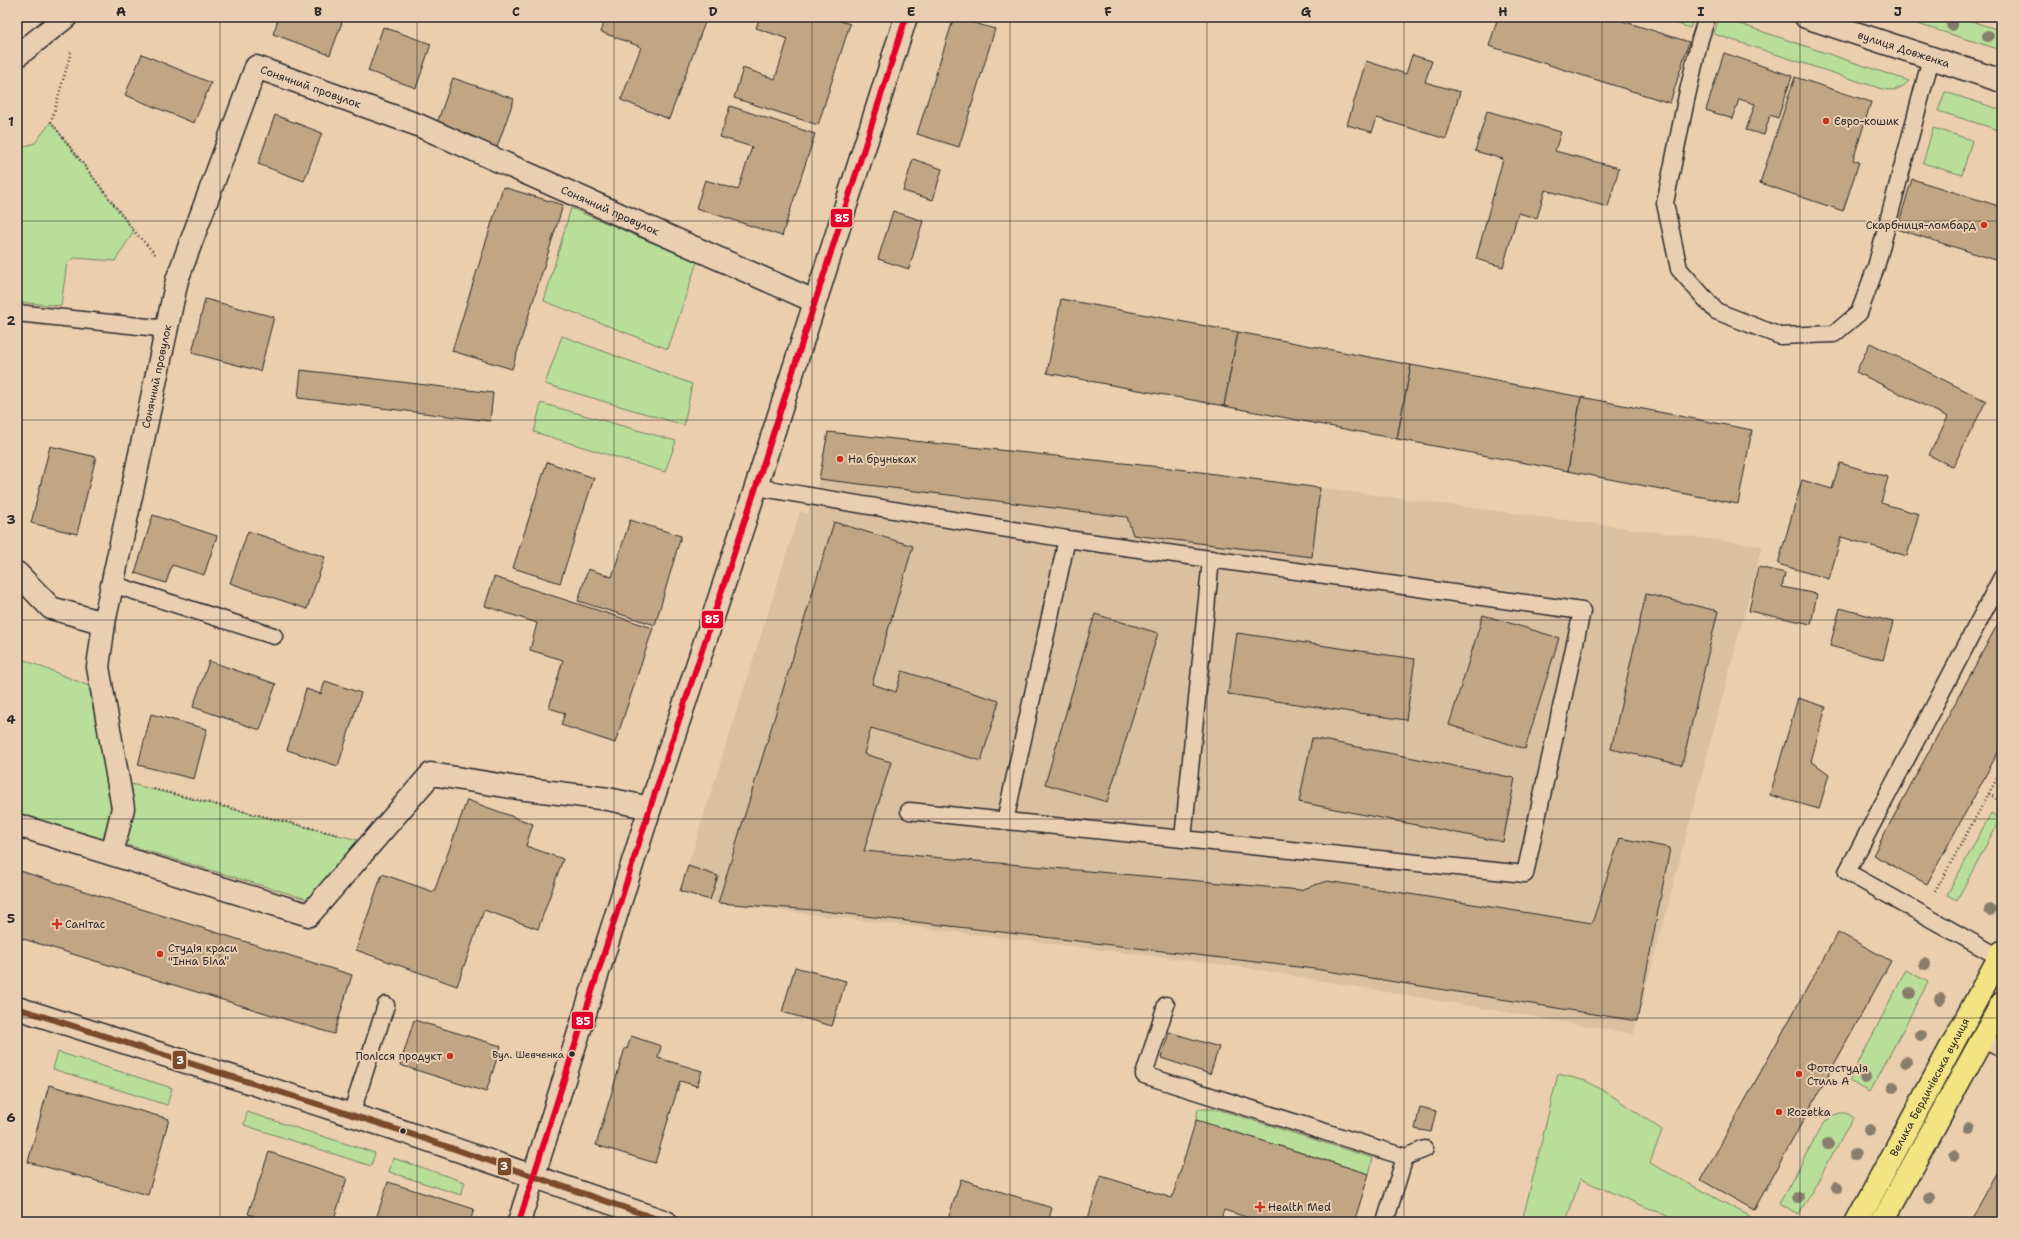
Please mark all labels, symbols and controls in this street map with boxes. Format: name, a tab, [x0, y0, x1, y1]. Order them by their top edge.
text: A	[116, 3, 126, 20]
text: B	[314, 3, 322, 20]
text: C	[512, 3, 520, 20]
text: D	[708, 3, 718, 20]
text: E	[907, 3, 916, 20]
text: F	[1104, 3, 1112, 20]
text: G	[1301, 3, 1312, 20]
text: H	[1498, 3, 1508, 20]
text: I	[1697, 3, 1705, 20]
text: J	[1894, 3, 1902, 20]
street label: вулиця Довженка	[1856, 27, 1952, 71]
street label: Сонячний провулок	[258, 62, 363, 112]
text: 1	[8, 113, 14, 130]
place label: Євро-кошик	[1834, 114, 1899, 129]
marker: Євро-кошик	[1821, 116, 1831, 126]
street label: Сонячний провулок	[559, 182, 662, 239]
line badge: 85	[830, 208, 853, 228]
text: 85	[835, 211, 849, 226]
place label: Скарбниця-ломбард	[1866, 218, 1976, 233]
marker: Скарбниця-ломбард	[1979, 220, 1989, 230]
text: 2	[6, 312, 16, 329]
street label: Сонячний провулок	[138, 323, 175, 430]
place label: На бруньках	[848, 452, 916, 467]
marker: На бруньках	[835, 454, 845, 464]
text: 3	[6, 511, 16, 528]
line badge: 85	[701, 610, 724, 629]
text: 85	[705, 612, 719, 627]
text: 4	[6, 711, 16, 728]
text: 5	[7, 910, 15, 927]
place label: Санітас	[65, 917, 106, 932]
marker: Санітас	[52, 919, 62, 929]
place label: Студія краси "Інна Біла"	[168, 941, 237, 969]
marker: Студія краси "Інна Біла"	[155, 949, 165, 959]
line badge: 85	[571, 1011, 594, 1030]
text: 85	[576, 1014, 590, 1029]
street label: Велика Бердичівська вулиця	[1886, 1015, 1973, 1159]
place label: Вул. Шевченка	[492, 1048, 565, 1061]
place label: Полісся продукт	[355, 1049, 442, 1064]
marker: Вул. Шевченка	[567, 1049, 577, 1059]
line badge: 3	[172, 1050, 187, 1070]
marker: Полісся продукт	[445, 1051, 455, 1061]
text: 3	[176, 1053, 184, 1068]
place label: Фотостудія Стиль А	[1807, 1061, 1868, 1089]
marker: Фотостудія Стиль А	[1794, 1069, 1804, 1079]
place label: Rozetka	[1787, 1105, 1831, 1120]
marker: Rozetka	[1774, 1107, 1784, 1117]
text: 6	[6, 1109, 16, 1126]
unlabelled marker	[398, 1126, 408, 1136]
line badge: 3	[497, 1157, 512, 1176]
text: 3	[500, 1159, 508, 1174]
place label: Health Med	[1268, 1200, 1331, 1215]
marker: Health Med	[1255, 1202, 1265, 1212]

